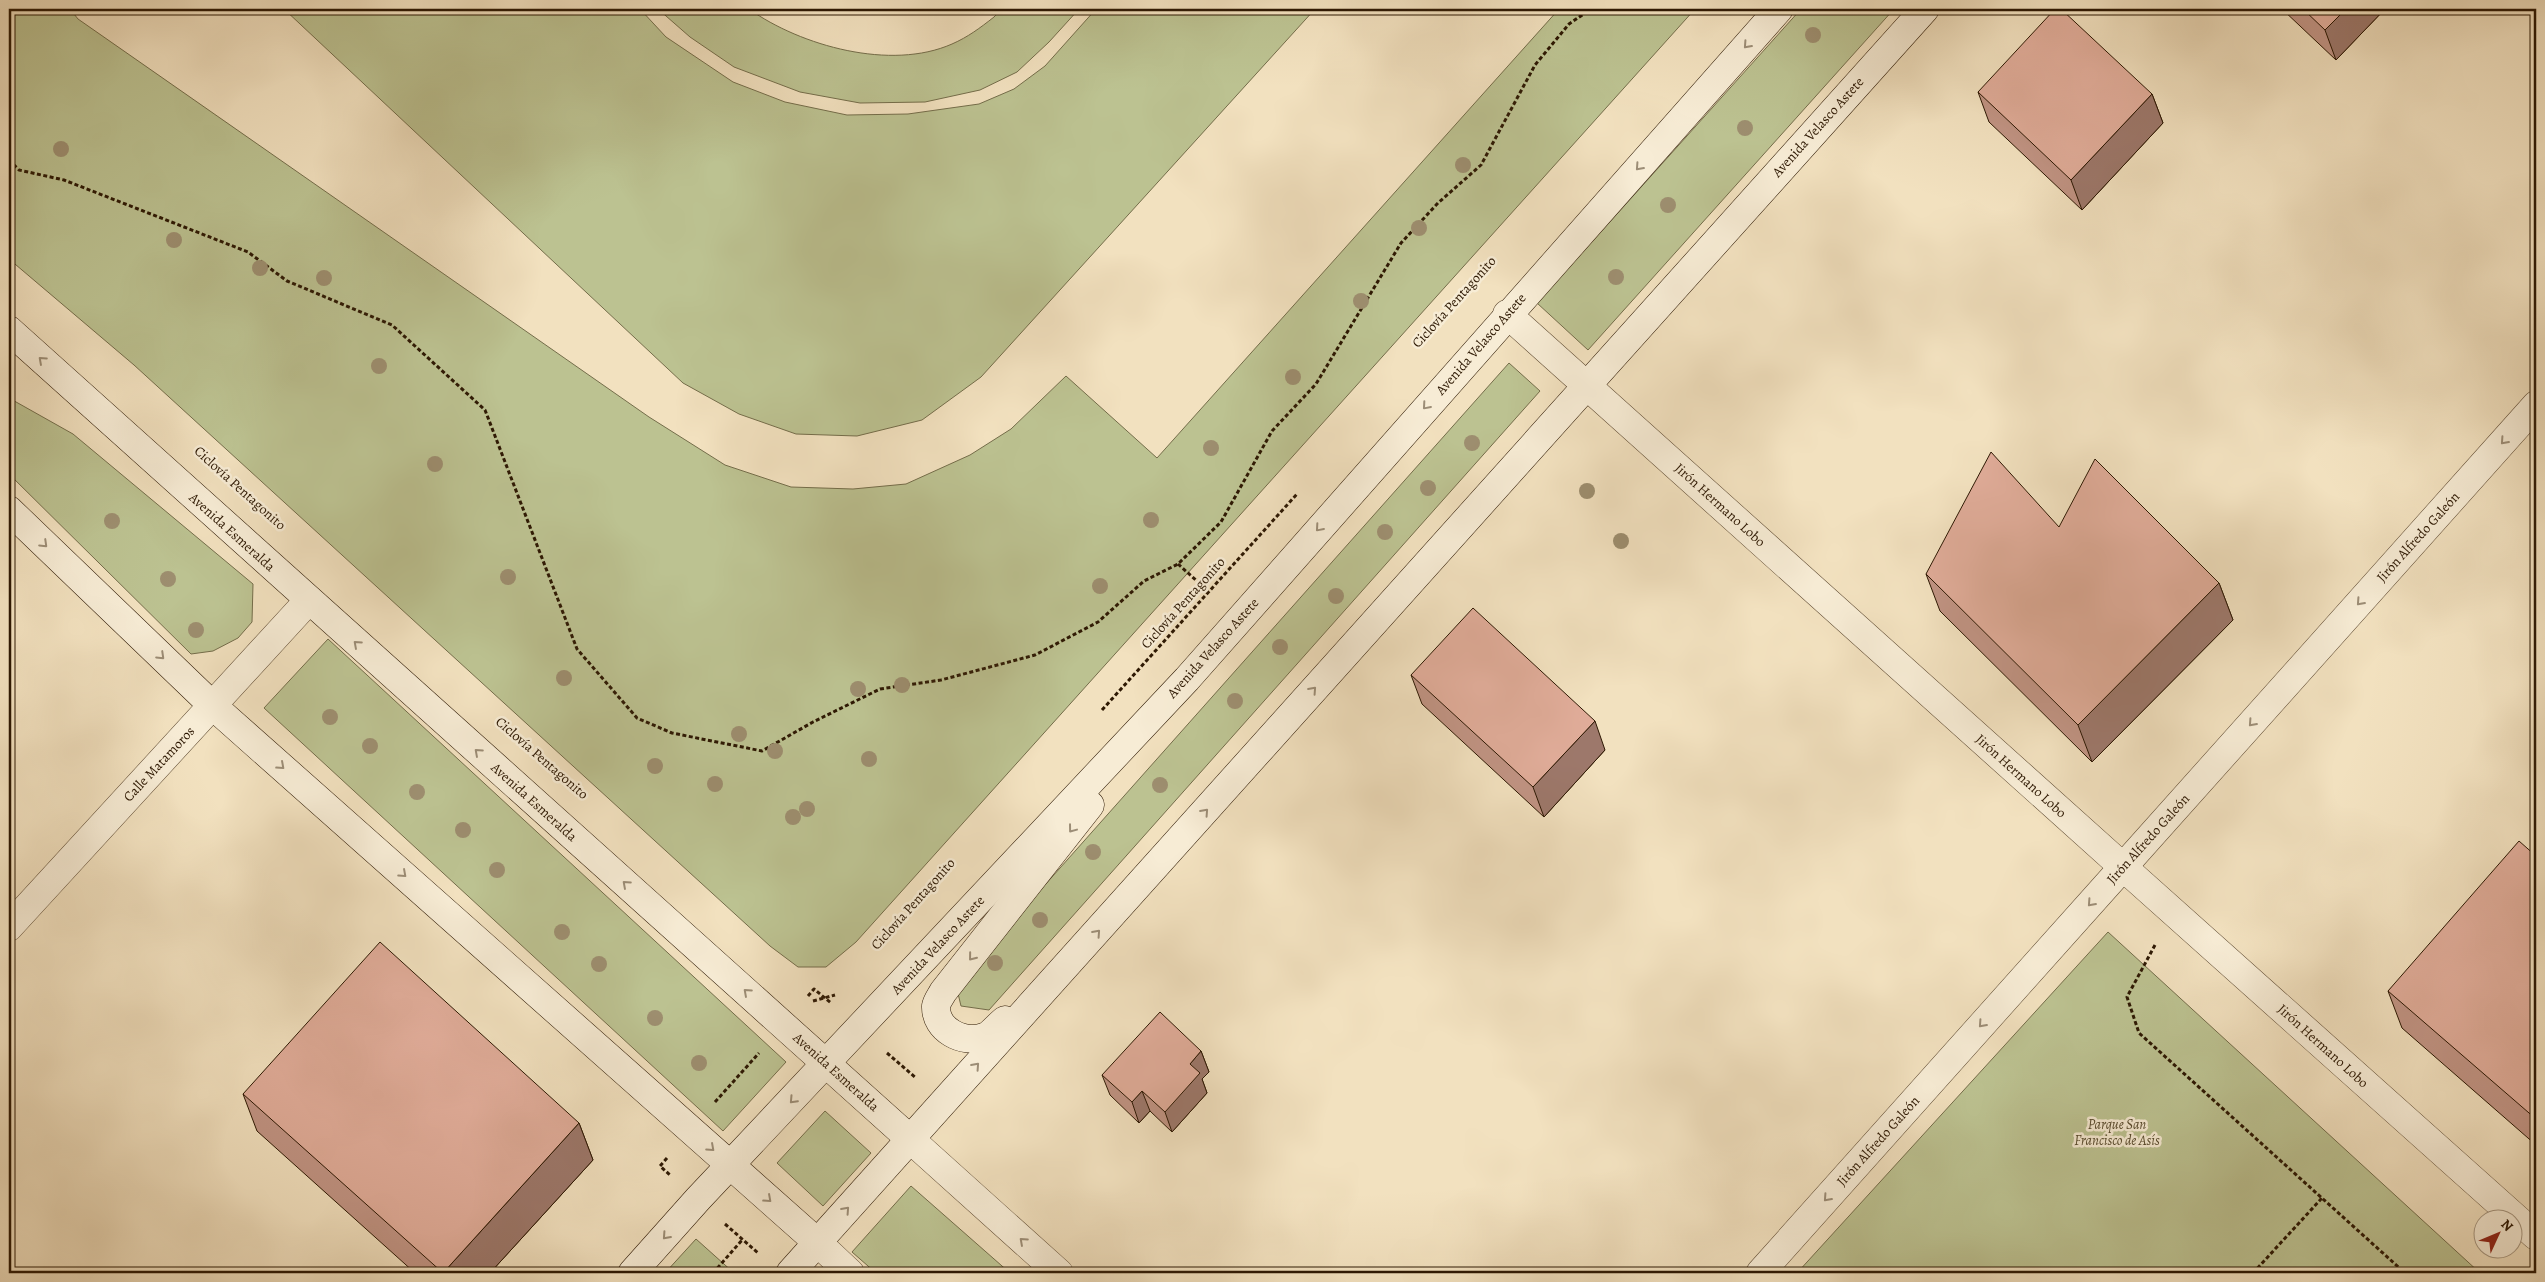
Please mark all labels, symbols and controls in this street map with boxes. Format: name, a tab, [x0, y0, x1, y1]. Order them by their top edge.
one-way arrow	[1743, 40, 1752, 49]
street label: Avenida Velasco Astete	[1767, 73, 1868, 182]
one-way arrow	[1635, 161, 1644, 170]
street label: Ciclovía Pentagonito	[1408, 252, 1500, 352]
street label: Avenida Velasco Astete	[1431, 289, 1530, 400]
one-way arrow	[38, 357, 47, 366]
one-way arrow	[1424, 400, 1432, 409]
one-way arrow	[2501, 436, 2510, 445]
street label: Ciclovía Pentagonito	[190, 442, 290, 534]
street label: Jirón Hermano Lobo	[1670, 459, 1770, 551]
street label: Jirón Alfredo Galeón	[2372, 487, 2464, 586]
street label: Avenida Esmeralda	[184, 488, 279, 576]
one-way arrow	[1316, 523, 1325, 532]
one-way arrow	[38, 538, 47, 547]
street label: Ciclovía Pentagonito	[1137, 553, 1229, 653]
street label: Avenida Velasco Astete	[1162, 594, 1263, 703]
one-way arrow	[2357, 596, 2366, 605]
one-way arrow	[354, 641, 363, 650]
one-way arrow	[156, 650, 165, 659]
one-way arrow	[1307, 687, 1316, 696]
street label: Ciclovía Pentagonito	[491, 712, 593, 804]
one-way arrow	[2249, 717, 2258, 726]
street label: Calle Matamoros	[119, 722, 199, 806]
street label: Jirón Hermano Lobo	[1971, 730, 2071, 822]
one-way arrow	[475, 749, 484, 758]
street label: Avenida Esmeralda	[486, 758, 581, 846]
one-way arrow	[276, 760, 285, 769]
street label: Jirón Alfredo Galeón	[2102, 789, 2194, 888]
one-way arrow	[1199, 808, 1208, 817]
one-way arrow	[1069, 823, 1078, 833]
street label: Ciclovía Pentagonito	[867, 854, 959, 954]
one-way arrow	[397, 868, 406, 877]
one-way arrow	[622, 881, 631, 890]
street label: Avenida Velasco Astete	[886, 891, 989, 999]
one-way arrow	[2088, 898, 2097, 907]
one-way arrow	[1091, 929, 1100, 938]
one-way arrow	[969, 951, 978, 960]
one-way arrow	[743, 989, 752, 998]
street label: Jirón Hermano Lobo	[2273, 1000, 2373, 1092]
one-way arrow	[1979, 1019, 1988, 1028]
street label: Avenida Esmeralda	[788, 1028, 883, 1116]
one-way arrow	[970, 1063, 979, 1072]
street label: Jirón Alfredo Galeón	[1832, 1091, 1924, 1190]
one-way arrow	[790, 1094, 799, 1103]
park label: Parque San Francisco de Asís	[2074, 1115, 2160, 1150]
one-way arrow	[705, 1142, 714, 1151]
one-way arrow	[1824, 1192, 1833, 1201]
one-way arrow	[762, 1193, 771, 1202]
one-way arrow	[840, 1207, 849, 1216]
north arrow	[2472, 1210, 2522, 1260]
text: N	[2497, 1215, 2517, 1236]
one-way arrow	[663, 1230, 672, 1239]
one-way arrow	[1019, 1238, 1028, 1247]

